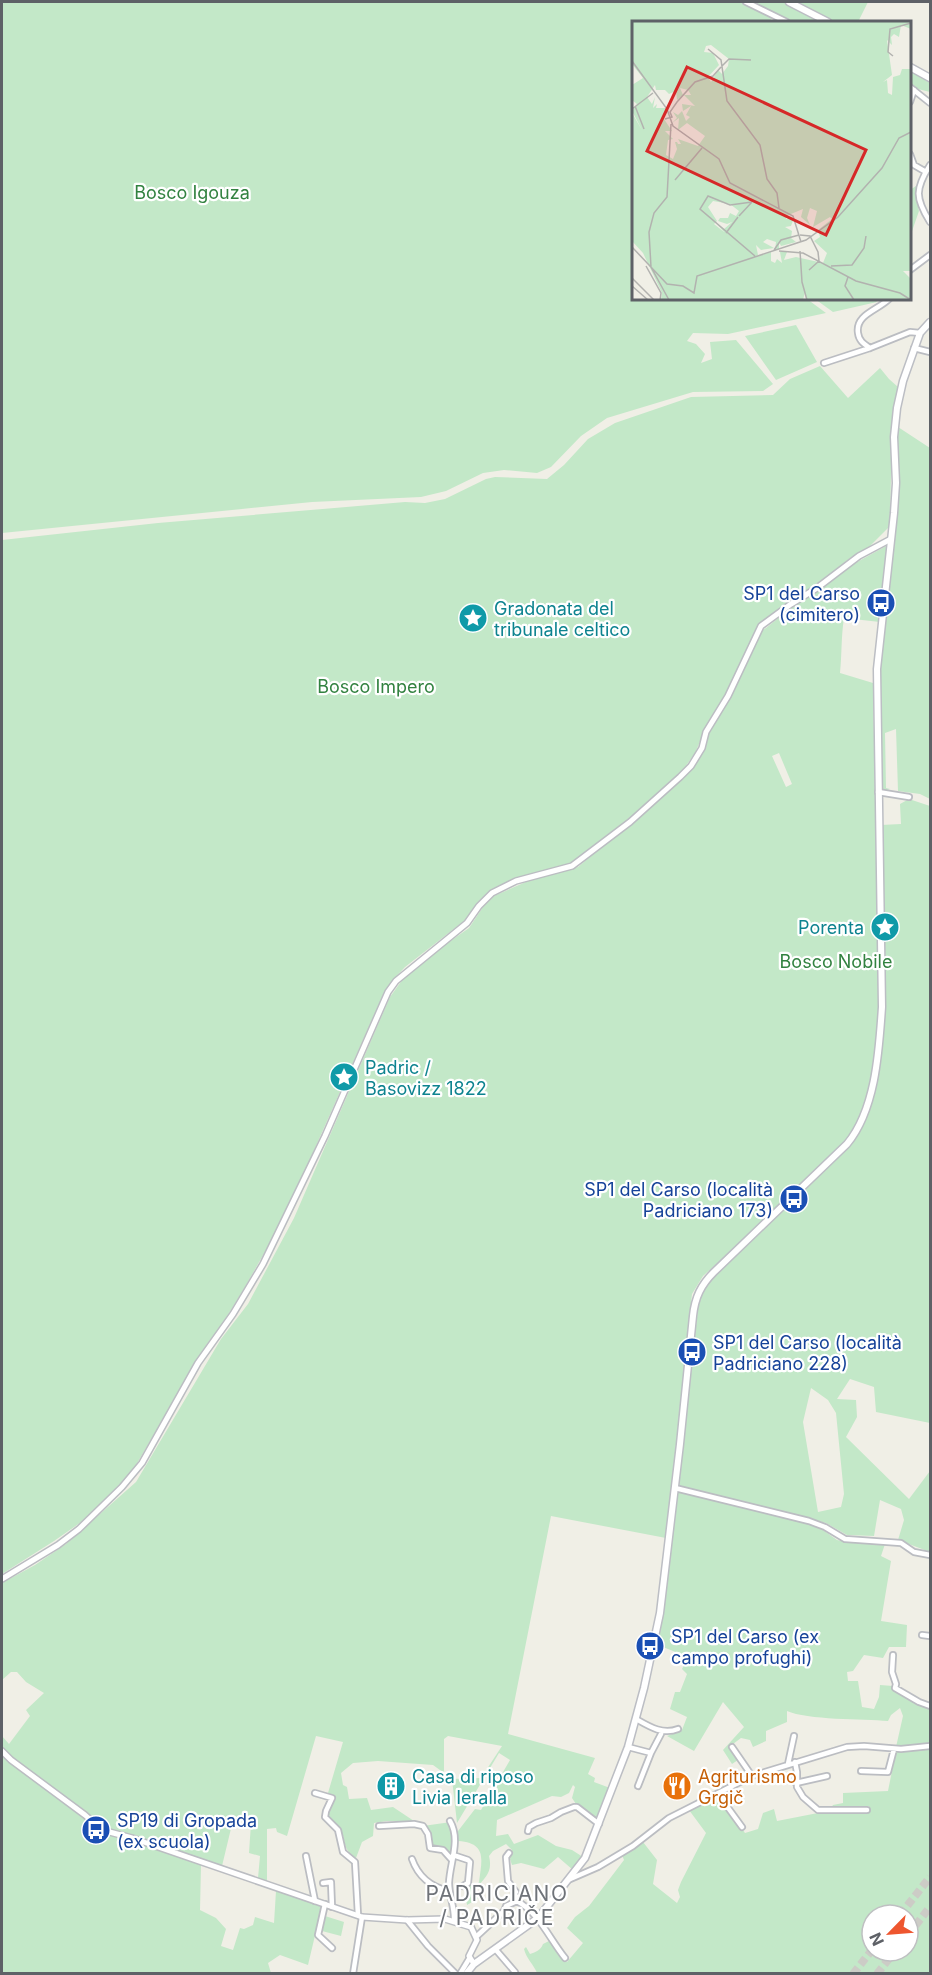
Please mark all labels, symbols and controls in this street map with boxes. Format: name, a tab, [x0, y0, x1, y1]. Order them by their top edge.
inset map	[632, 21, 911, 300]
park label: Bosco Igouza	[134, 182, 250, 203]
place label: SP1 del Carso (cimitero)	[743, 583, 860, 625]
bus stop icon: SP1 del Carso (cimitero)	[865, 587, 897, 619]
place label: Gradonata del tribunale celtico	[494, 598, 630, 640]
place icon: Gradonata del tribunale celtico	[457, 602, 489, 634]
park label: Bosco Impero	[317, 676, 435, 697]
place icon: Porenta	[869, 911, 901, 943]
place label: Porenta	[798, 917, 864, 938]
park label: Bosco Nobile	[780, 951, 892, 972]
place label: Padric / Basovizz 1822	[365, 1057, 487, 1099]
place icon: Padric / Basovizz 1822	[328, 1061, 360, 1093]
place label: SP1 del Carso (località Padriciano 173)	[584, 1179, 773, 1221]
bus stop icon: SP1 del Carso (località Padriciano 173)	[778, 1183, 810, 1215]
place label: SP1 del Carso (località Padriciano 228)	[713, 1332, 902, 1374]
bus stop icon: SP1 del Carso (località Padriciano 228)	[676, 1336, 708, 1368]
place label: SP1 del Carso (ex campo profughi)	[671, 1626, 819, 1668]
bus stop icon: SP1 del Carso (ex campo profughi)	[634, 1630, 666, 1662]
place label: Casa di riposo Livia Ieralla	[412, 1766, 534, 1808]
place label: Agriturismo Grgič	[698, 1766, 797, 1808]
building icon: Casa di riposo Livia Ieralla	[375, 1770, 407, 1802]
restaurant icon: Agriturismo Grgič	[661, 1770, 693, 1802]
place label: SP19 di Gropada (ex scuola)	[117, 1810, 257, 1852]
bus stop icon: SP19 di Gropada (ex scuola)	[80, 1814, 112, 1846]
district label: PADRICIANO / PADRIČE	[425, 1881, 569, 1930]
north arrow	[860, 1903, 920, 1963]
text: N	[865, 1930, 888, 1949]

